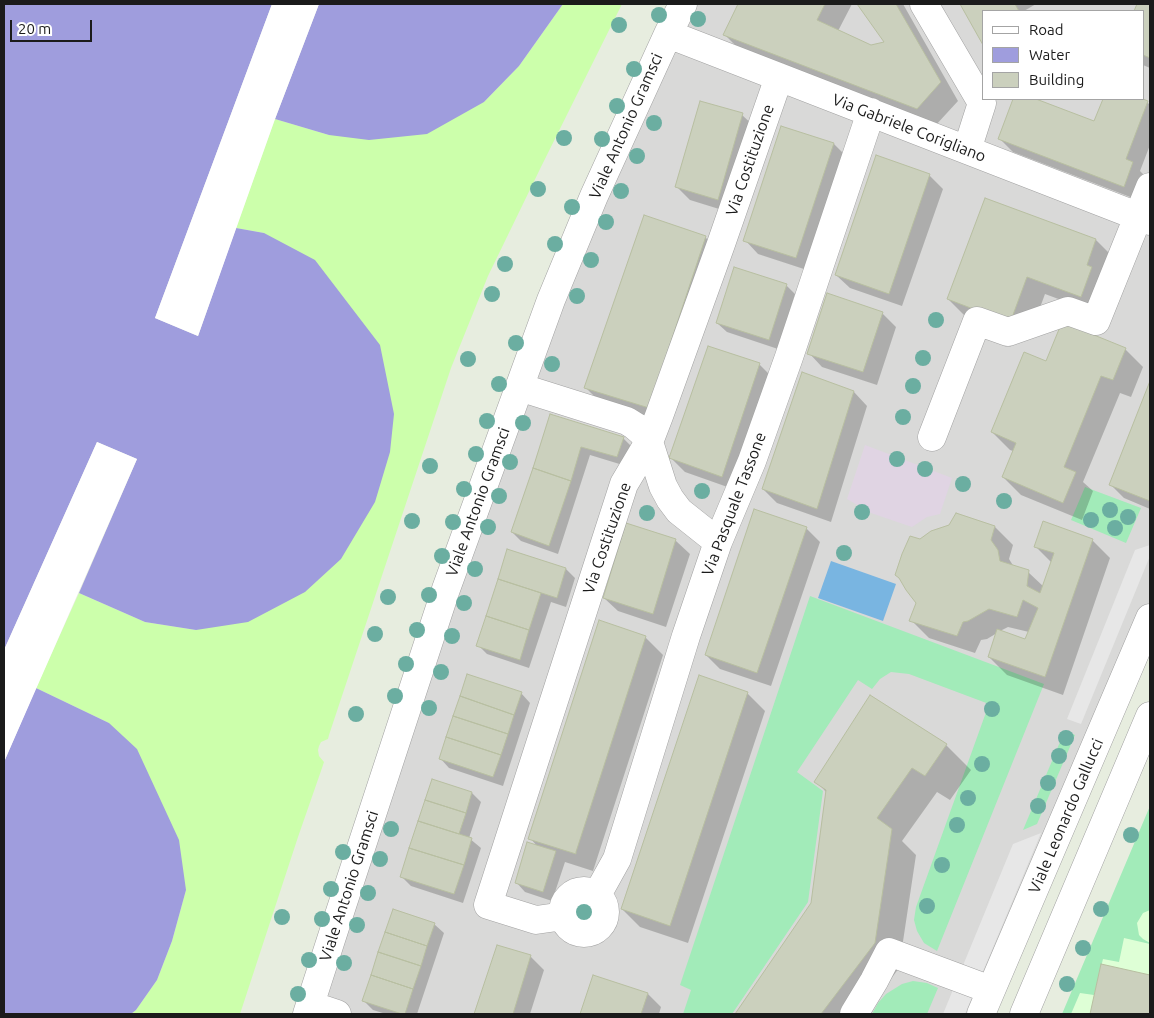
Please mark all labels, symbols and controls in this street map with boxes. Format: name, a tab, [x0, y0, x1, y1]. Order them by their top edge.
scale bar	[12, 10, 95, 42]
legend	[982, 10, 1144, 100]
text: 20 m	[18, 20, 51, 37]
text: Road	[1029, 21, 1064, 38]
text: Water	[1029, 46, 1070, 63]
street label: Viale Antonio Gramsci	[585, 50, 667, 202]
text: Building	[1029, 71, 1084, 88]
street label: Via Gabriele Corigliano	[829, 90, 989, 166]
street label: Via Costituzione	[722, 102, 778, 218]
street label: Viale Antonio Gramsci	[442, 425, 514, 579]
street label: Via Pasquale Tassone	[698, 430, 770, 578]
street label: Via Costituzione	[579, 480, 635, 596]
street label: Viale Leonardo Gallucci	[1025, 736, 1107, 896]
street label: Viale Antonio Gramsci	[316, 808, 382, 964]

